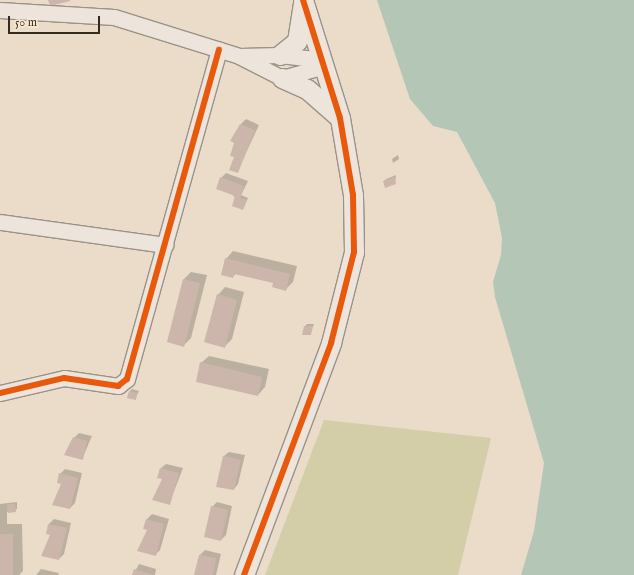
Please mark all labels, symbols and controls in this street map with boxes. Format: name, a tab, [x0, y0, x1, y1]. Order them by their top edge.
scale bar	[10, 8, 102, 34]
text: 50 m	[15, 15, 37, 30]

